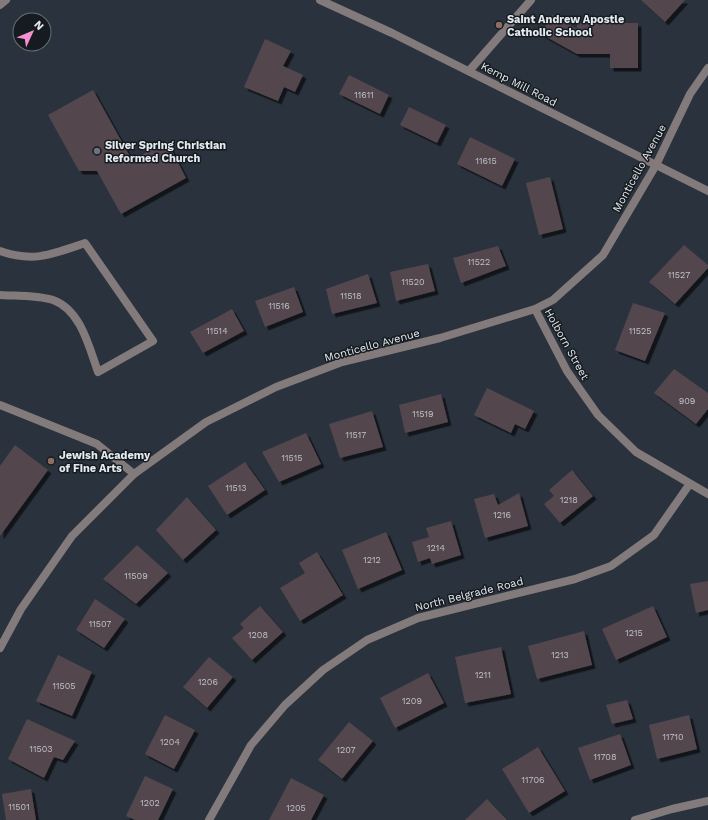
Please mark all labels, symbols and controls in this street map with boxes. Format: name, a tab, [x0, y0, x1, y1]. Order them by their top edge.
north arrow	[12, 12, 52, 52]
place label: Saint Andrew Apostle Catholic School	[507, 13, 624, 39]
text: N	[31, 18, 46, 33]
marker: Saint Andrew Apostle Catholic School	[494, 20, 504, 30]
street label: Kemp Mill Road	[479, 60, 559, 109]
house number: 11611	[354, 90, 374, 100]
street label: Monticello Avenue	[610, 122, 669, 214]
place label: Silver Spring Christian Reformed Church	[105, 139, 226, 165]
marker: Silver Spring Christian Reformed Church	[92, 146, 102, 156]
house number: 11615	[475, 156, 497, 166]
house number: 11522	[468, 257, 490, 267]
house number: 11527	[668, 270, 690, 280]
house number: 11520	[401, 277, 425, 287]
house number: 11518	[340, 291, 362, 301]
house number: 11516	[268, 301, 290, 311]
street label: Holborn Street	[542, 306, 592, 383]
house number: 11514	[206, 326, 228, 336]
street label: Monticello Avenue	[323, 326, 421, 364]
house number: 11525	[629, 326, 651, 336]
house number: 909	[679, 396, 695, 406]
house number: 11519	[412, 409, 434, 419]
house number: 11517	[346, 430, 366, 440]
place label: Jewish Academy of Fine Arts	[59, 449, 151, 475]
house number: 11515	[281, 453, 303, 463]
marker: Jewish Academy of Fine Arts	[46, 456, 56, 466]
house number: 11513	[225, 483, 247, 493]
house number: 1218	[560, 495, 578, 505]
house number: 1216	[493, 510, 511, 520]
house number: 1214	[427, 543, 445, 553]
house number: 1212	[363, 555, 381, 565]
house number: 11509	[124, 571, 148, 581]
street label: North Belgrade Road	[414, 575, 525, 614]
house number: 11507	[89, 619, 111, 629]
house number: 1215	[625, 628, 643, 638]
house number: 1208	[248, 630, 268, 640]
house number: 1213	[551, 650, 569, 660]
house number: 1211	[475, 670, 491, 680]
house number: 1206	[198, 677, 218, 687]
house number: 11505	[52, 681, 76, 691]
house number: 1209	[402, 696, 422, 706]
house number: 11710	[662, 732, 684, 742]
house number: 1204	[160, 737, 180, 747]
house number: 11503	[30, 744, 52, 754]
house number: 1207	[336, 745, 356, 755]
house number: 11708	[593, 752, 617, 762]
house number: 11706	[522, 775, 544, 785]
house number: 1202	[140, 798, 160, 808]
house number: 11501	[8, 802, 30, 812]
house number: 1205	[286, 803, 306, 813]

